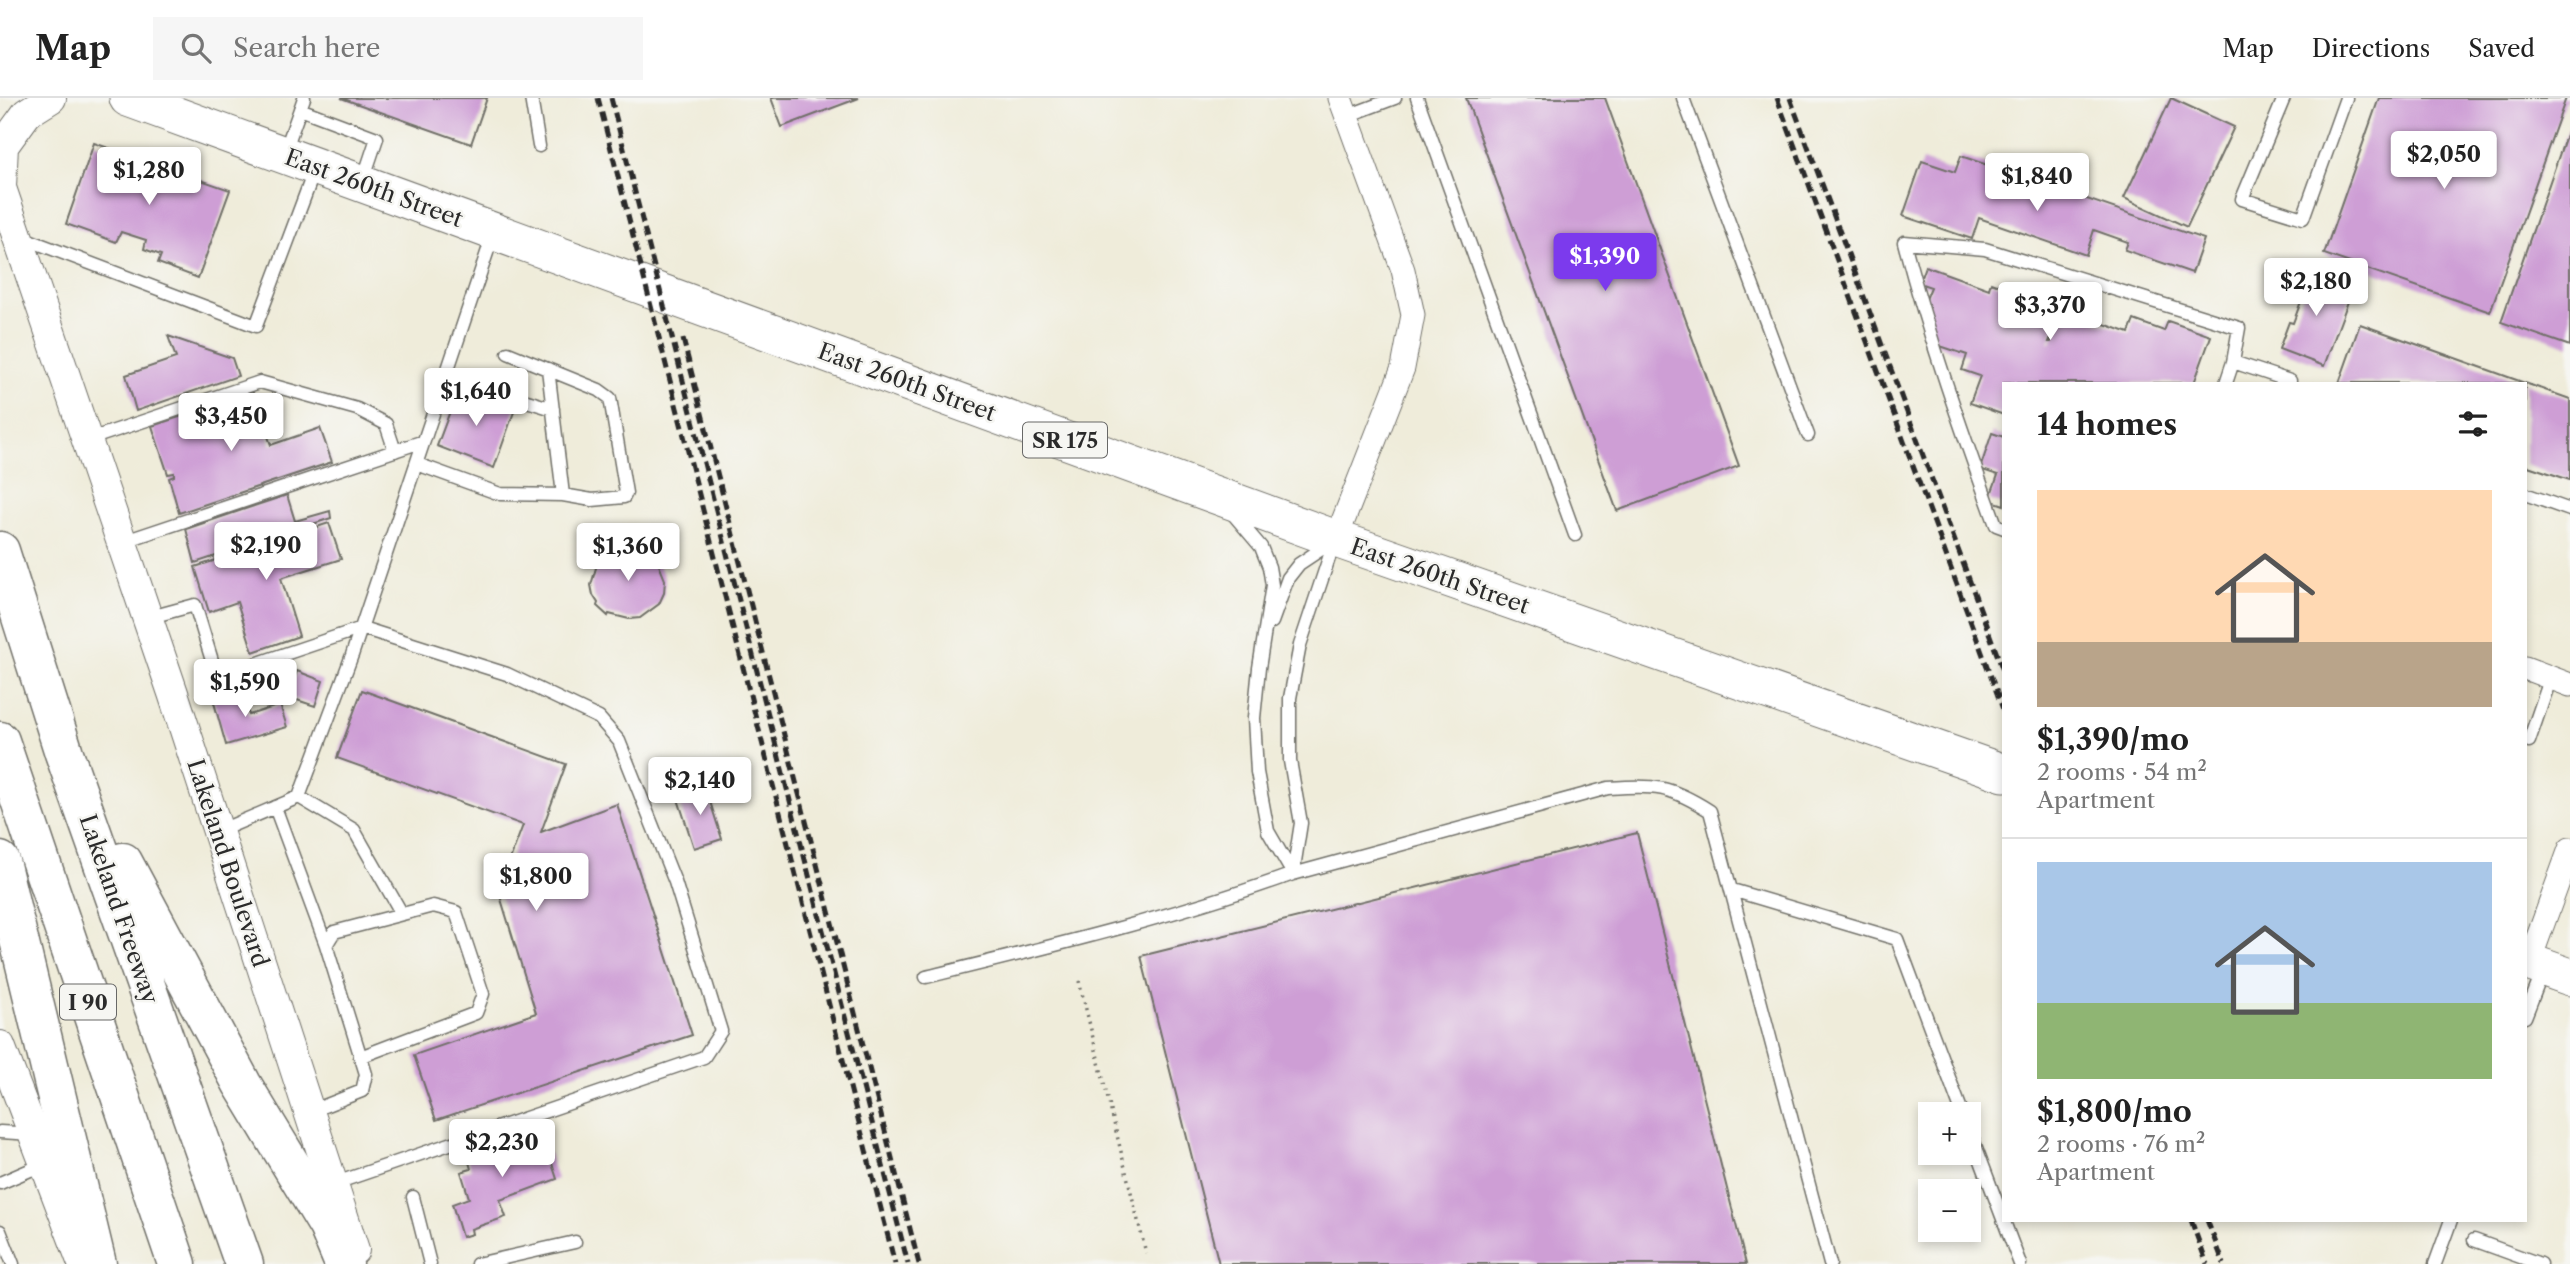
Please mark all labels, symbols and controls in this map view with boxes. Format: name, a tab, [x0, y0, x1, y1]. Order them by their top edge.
search box	[153, 17, 643, 80]
text: Map	[35, 28, 111, 69]
icon: search	[177, 29, 215, 67]
text: Search here	[233, 32, 380, 64]
text: Map	[2222, 34, 2274, 63]
text: Directions	[2312, 34, 2430, 63]
text: Saved	[2468, 34, 2535, 63]
pin: $2,050	[2387, 132, 2501, 191]
text: $2,050	[2407, 140, 2481, 168]
street label: East 260th Street	[281, 143, 467, 233]
pin: $1,280	[92, 148, 206, 207]
pin: $1,840	[1980, 153, 2094, 213]
text: $1,280	[113, 156, 185, 184]
text: $1,840	[2001, 162, 2073, 190]
pin: $1,390	[1548, 234, 1662, 293]
text: $1,390	[1570, 242, 1640, 270]
pin: $2,180	[2259, 258, 2373, 318]
text: $2,180	[2280, 267, 2352, 295]
pin: $3,370	[1993, 282, 2107, 342]
text: $3,370	[2014, 291, 2086, 319]
street label: East 260th Street	[814, 337, 1000, 427]
pin: $1,640	[419, 368, 533, 428]
text: $1,640	[440, 377, 512, 405]
pin: $3,450	[174, 394, 288, 453]
text: $3,450	[194, 402, 268, 430]
icon: filters	[2454, 405, 2492, 443]
text: 14 homes	[2037, 406, 2177, 443]
road number: SR 175	[1023, 422, 1107, 458]
pin: $2,190	[209, 522, 323, 582]
pin: $1,360	[571, 524, 685, 583]
text: $2,190	[230, 531, 302, 559]
text: $1,360	[593, 532, 663, 560]
street label: East 260th Street	[1347, 532, 1533, 620]
icon: home	[2202, 535, 2328, 661]
pin: $1,590	[188, 660, 302, 719]
text: $1,590	[210, 668, 280, 696]
text: $1,390/mo	[2037, 721, 2189, 758]
street label: Lakeland Boulevard	[181, 756, 275, 970]
pin: $2,140	[643, 758, 757, 817]
text: 2 rooms · 54 m²	[2037, 758, 2207, 786]
text: $2,140	[664, 766, 736, 794]
text: Apartment	[2037, 786, 2155, 814]
street label: Lakeland Freeway	[73, 811, 165, 1008]
pin: $1,800	[479, 854, 593, 913]
text: $1,800	[500, 862, 572, 890]
icon: home	[2202, 907, 2328, 1033]
road number: I 90	[60, 984, 116, 1020]
text: $1,800/mo	[2037, 1093, 2192, 1130]
map controls	[1918, 1102, 1981, 1242]
button: +	[1918, 1102, 1981, 1165]
pin: $2,230	[445, 1119, 559, 1179]
text: $2,230	[465, 1128, 539, 1156]
text: 2 rooms · 76 m²	[2037, 1130, 2205, 1158]
text: Apartment	[2037, 1158, 2155, 1186]
button: −	[1918, 1179, 1981, 1242]

